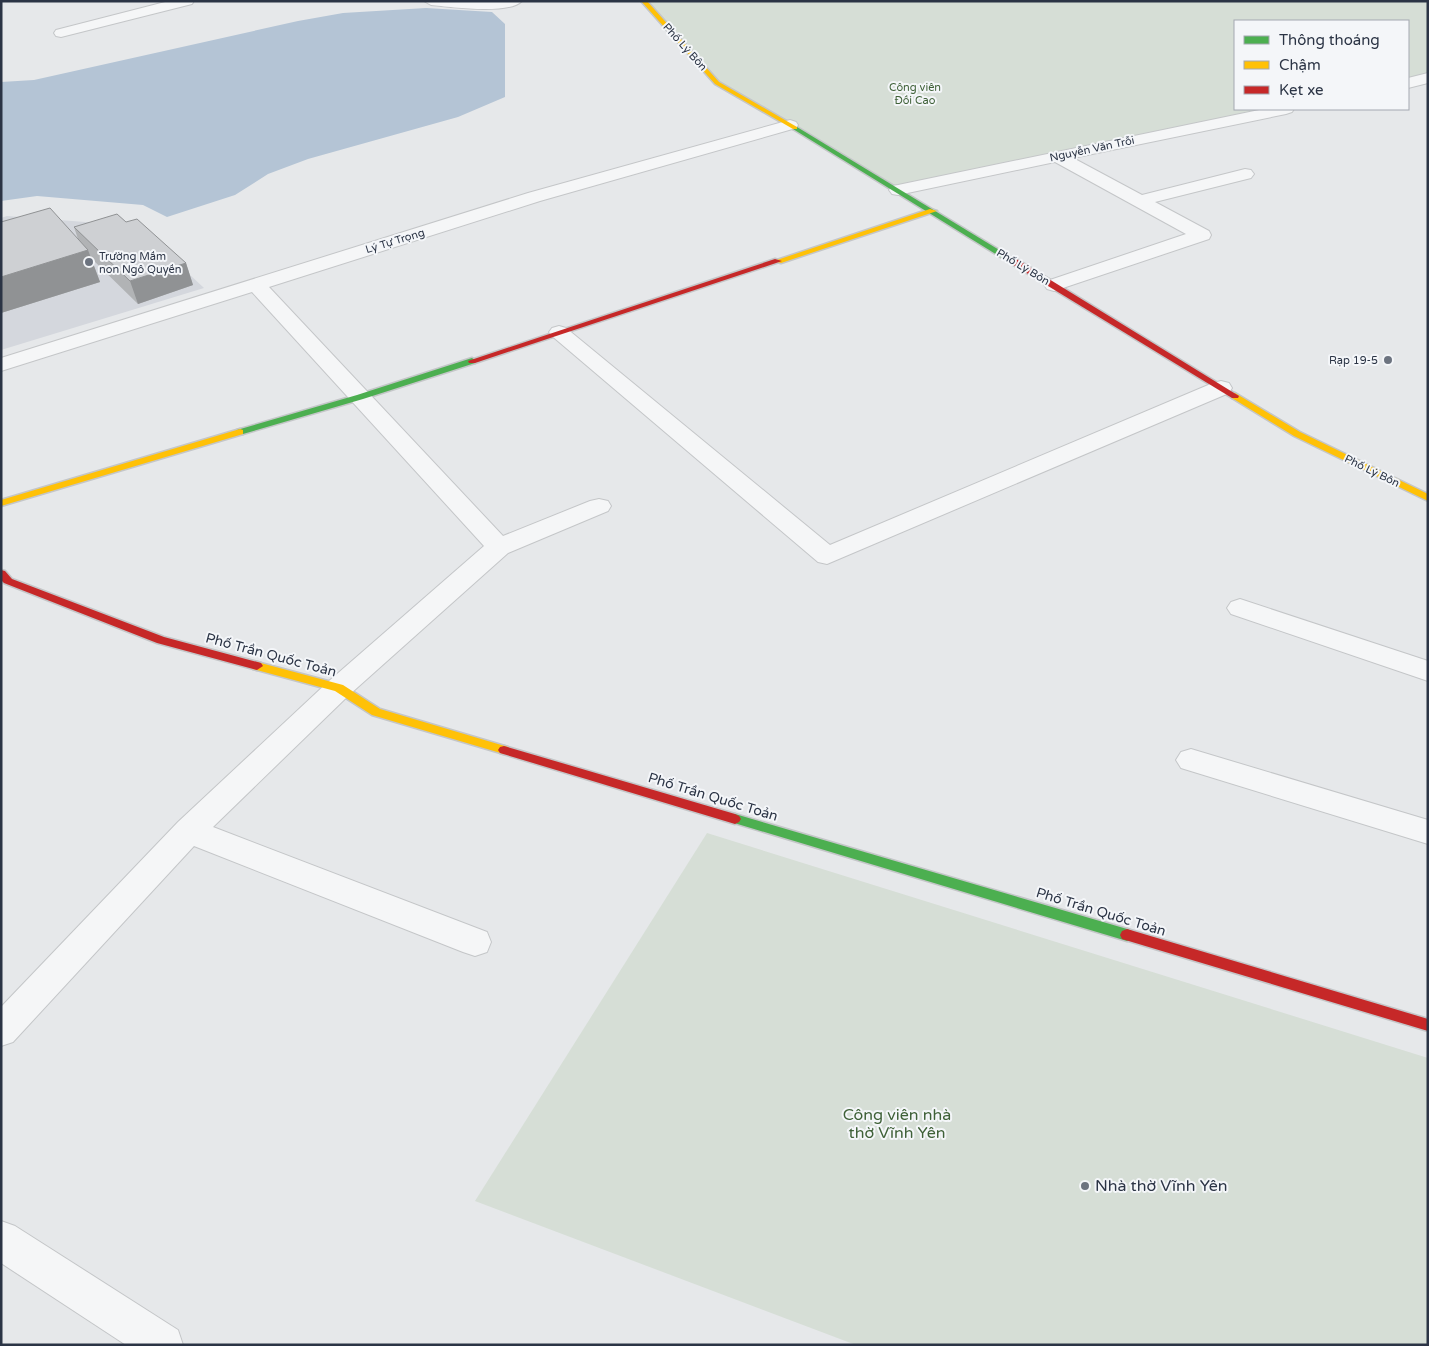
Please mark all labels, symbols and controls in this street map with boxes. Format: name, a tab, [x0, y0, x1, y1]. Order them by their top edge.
street label: Phố Lý Bôn	[660, 20, 710, 74]
legend	[1234, 20, 1409, 110]
text: Thông thoáng	[1279, 31, 1380, 49]
text: Chậm	[1279, 56, 1321, 74]
park label: Công viên Đồi Cao	[889, 81, 941, 107]
text: Kẹt xe	[1279, 81, 1324, 99]
street label: Nguyễn Văn Trỗi	[1048, 134, 1136, 164]
street label: Lý Tự Trọng	[364, 226, 426, 256]
street label: Phố Lý Bôn	[994, 246, 1052, 288]
place label: Trường Mầm non Ngô Quyền	[99, 250, 181, 276]
marker: Trường Mầm non Ngô Quyền	[83, 256, 95, 268]
place label: Rạp 19-5	[1329, 354, 1378, 367]
marker: Rạp 19-5	[1382, 354, 1394, 366]
street label: Phố Lý Bôn	[1342, 452, 1402, 490]
street label: Phố Trần Quốc Toản	[204, 629, 338, 681]
street label: Phố Trần Quốc Toản	[646, 769, 780, 825]
street label: Phố Trần Quốc Toản	[1034, 884, 1168, 940]
park label: Công viên nhà thờ Vĩnh Yên	[843, 1105, 951, 1143]
place label: Nhà thờ Vĩnh Yên	[1095, 1176, 1227, 1196]
marker: Nhà thờ Vĩnh Yên	[1079, 1180, 1091, 1192]

